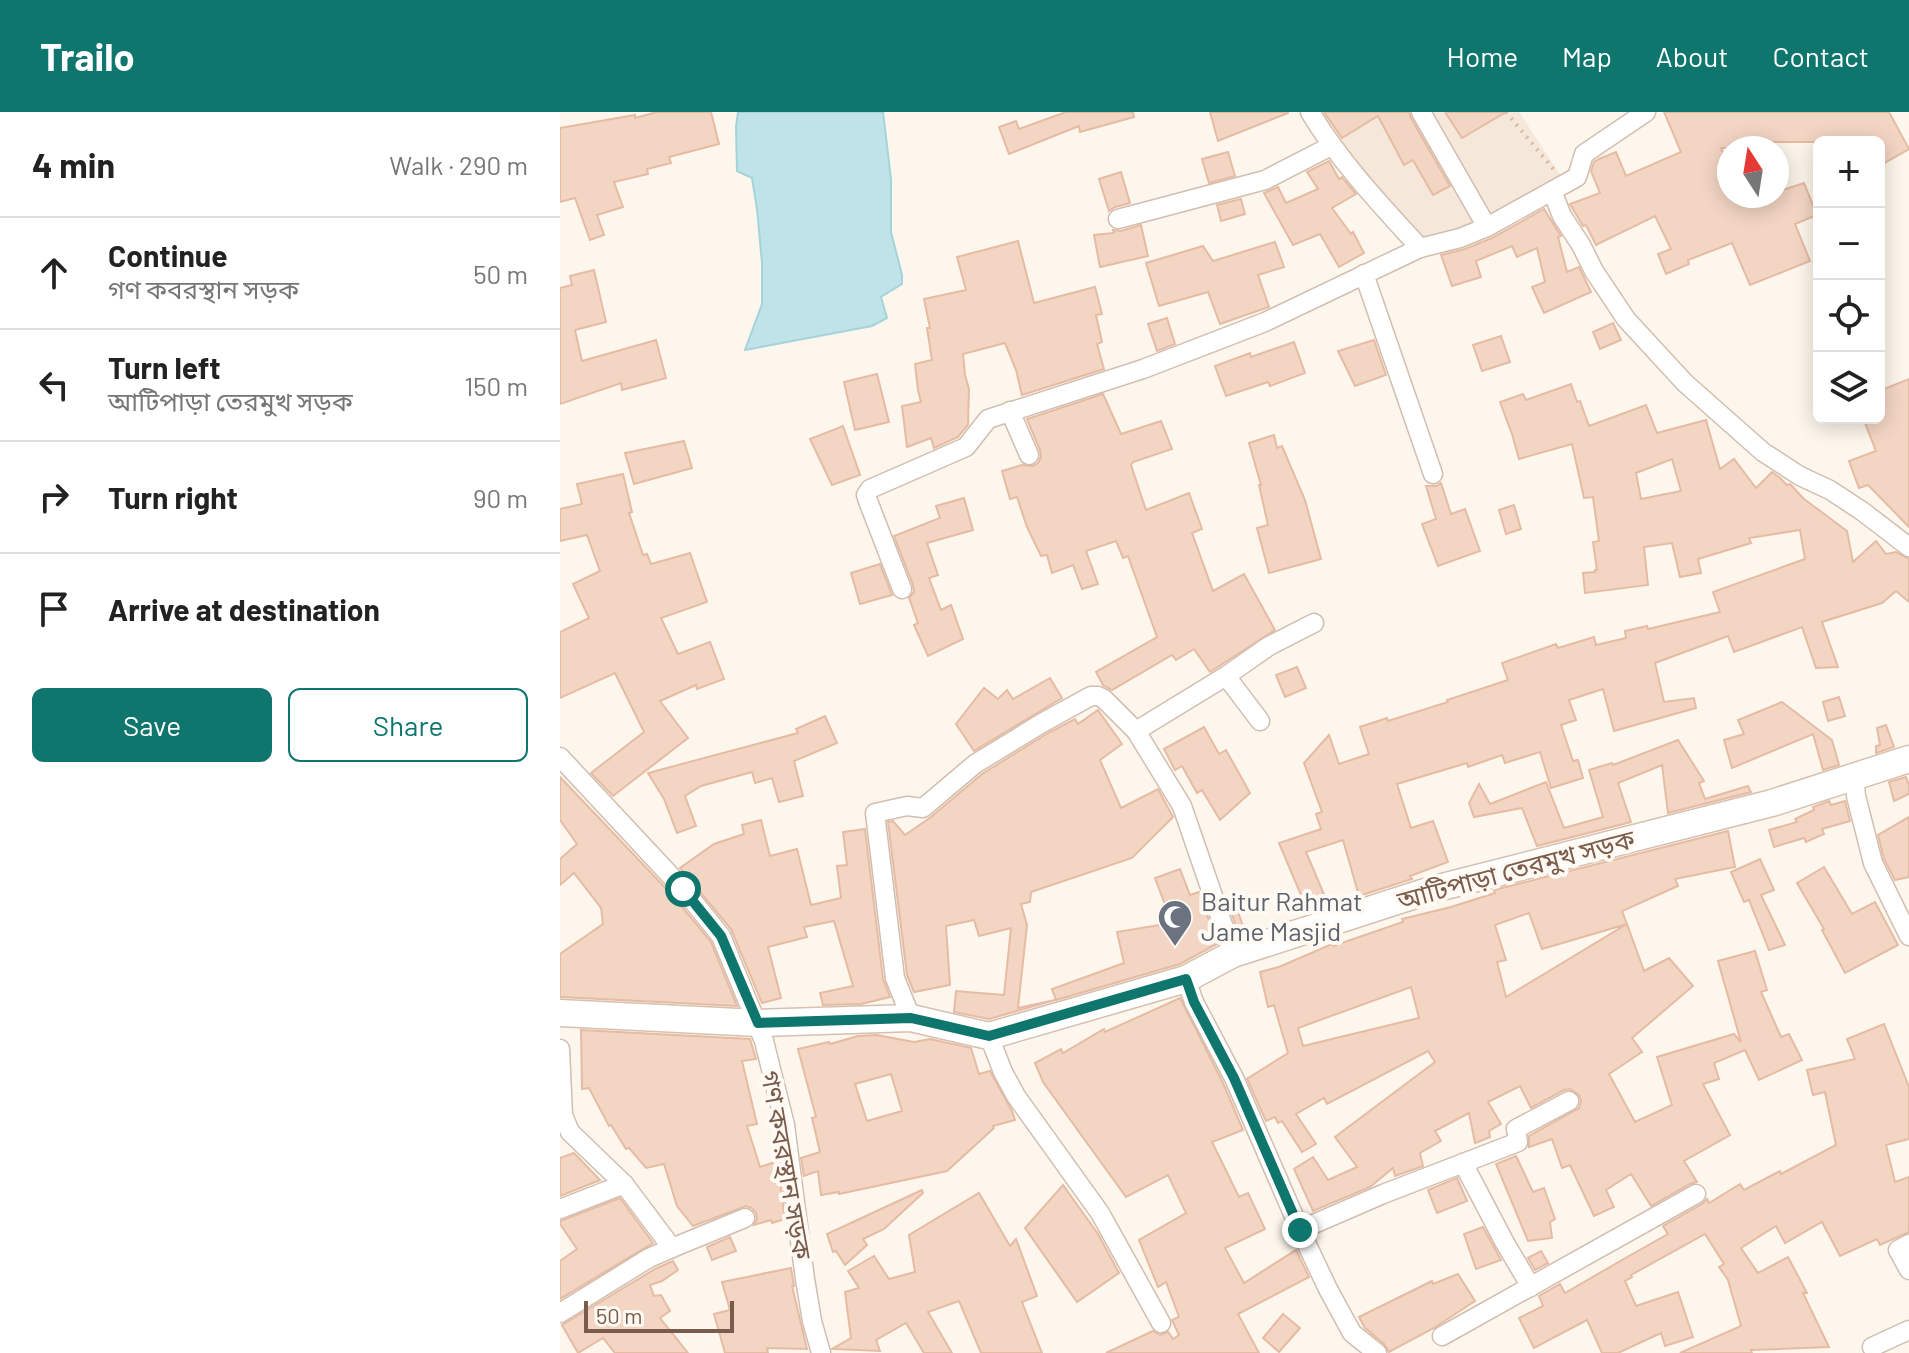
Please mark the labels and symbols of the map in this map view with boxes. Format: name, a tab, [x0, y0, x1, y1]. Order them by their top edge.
north arrow	[1717, 136, 1789, 208]
street label: আটিপাড়া তেরমুখ সড়ক	[1392, 822, 1639, 916]
route start	[665, 871, 701, 907]
place label: Baitur Rahmat Jame Masjid	[1201, 885, 1363, 946]
mosque icon: Baitur Rahmat Jame Masjid	[1156, 898, 1194, 948]
street label: গণ কবরস্থান সড়ক	[756, 1068, 819, 1262]
route end	[1282, 1212, 1318, 1248]
scale bar	[584, 1297, 734, 1333]

